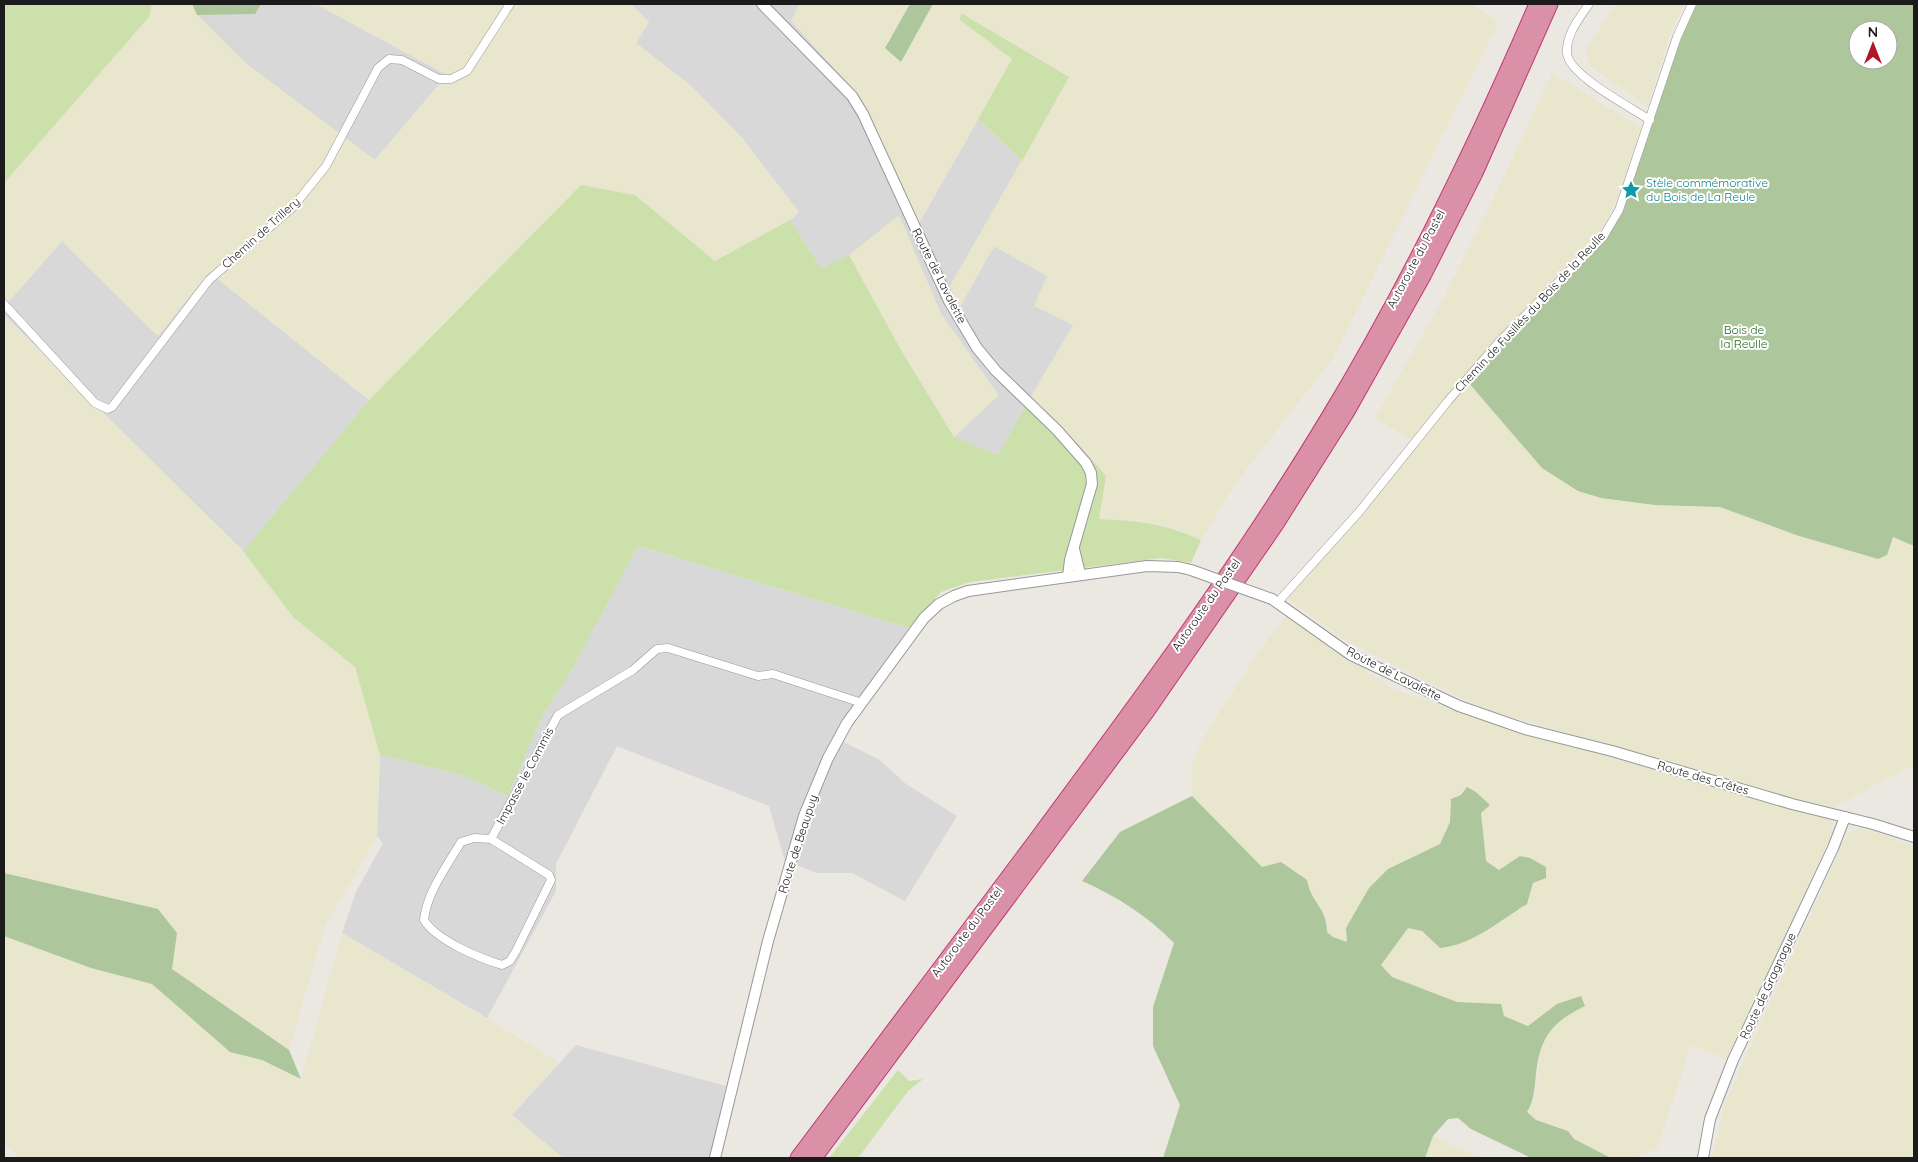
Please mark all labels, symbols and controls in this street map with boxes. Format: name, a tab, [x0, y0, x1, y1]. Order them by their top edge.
north arrow	[1848, 20, 1898, 70]
text: N	[1868, 23, 1878, 41]
place label: Stèle commémorative du Bois de La Reule	[1646, 175, 1768, 204]
place icon: Stèle commémorative du Bois de La Reule	[1620, 179, 1642, 201]
street label: Chemin de Trillery	[219, 194, 303, 272]
street label: Autoroute du Pastel	[1383, 207, 1448, 311]
street label: Route de Lavalette	[909, 226, 970, 326]
street label: Chemin de Fusillés du Bois de la Reulle	[1451, 228, 1608, 395]
park label: Bois de la Reulle	[1720, 322, 1768, 351]
street label: Autoroute du Pastel	[1168, 556, 1243, 654]
street label: Route de Lavalette	[1344, 643, 1445, 704]
street label: Impasse le Commis	[493, 724, 557, 827]
street label: Route des Crêtes	[1656, 757, 1751, 798]
street label: Route de Beaupuy	[774, 793, 821, 895]
street label: Autoroute du Pastel	[928, 884, 1005, 980]
street label: Route de Gragnague	[1736, 930, 1799, 1042]

